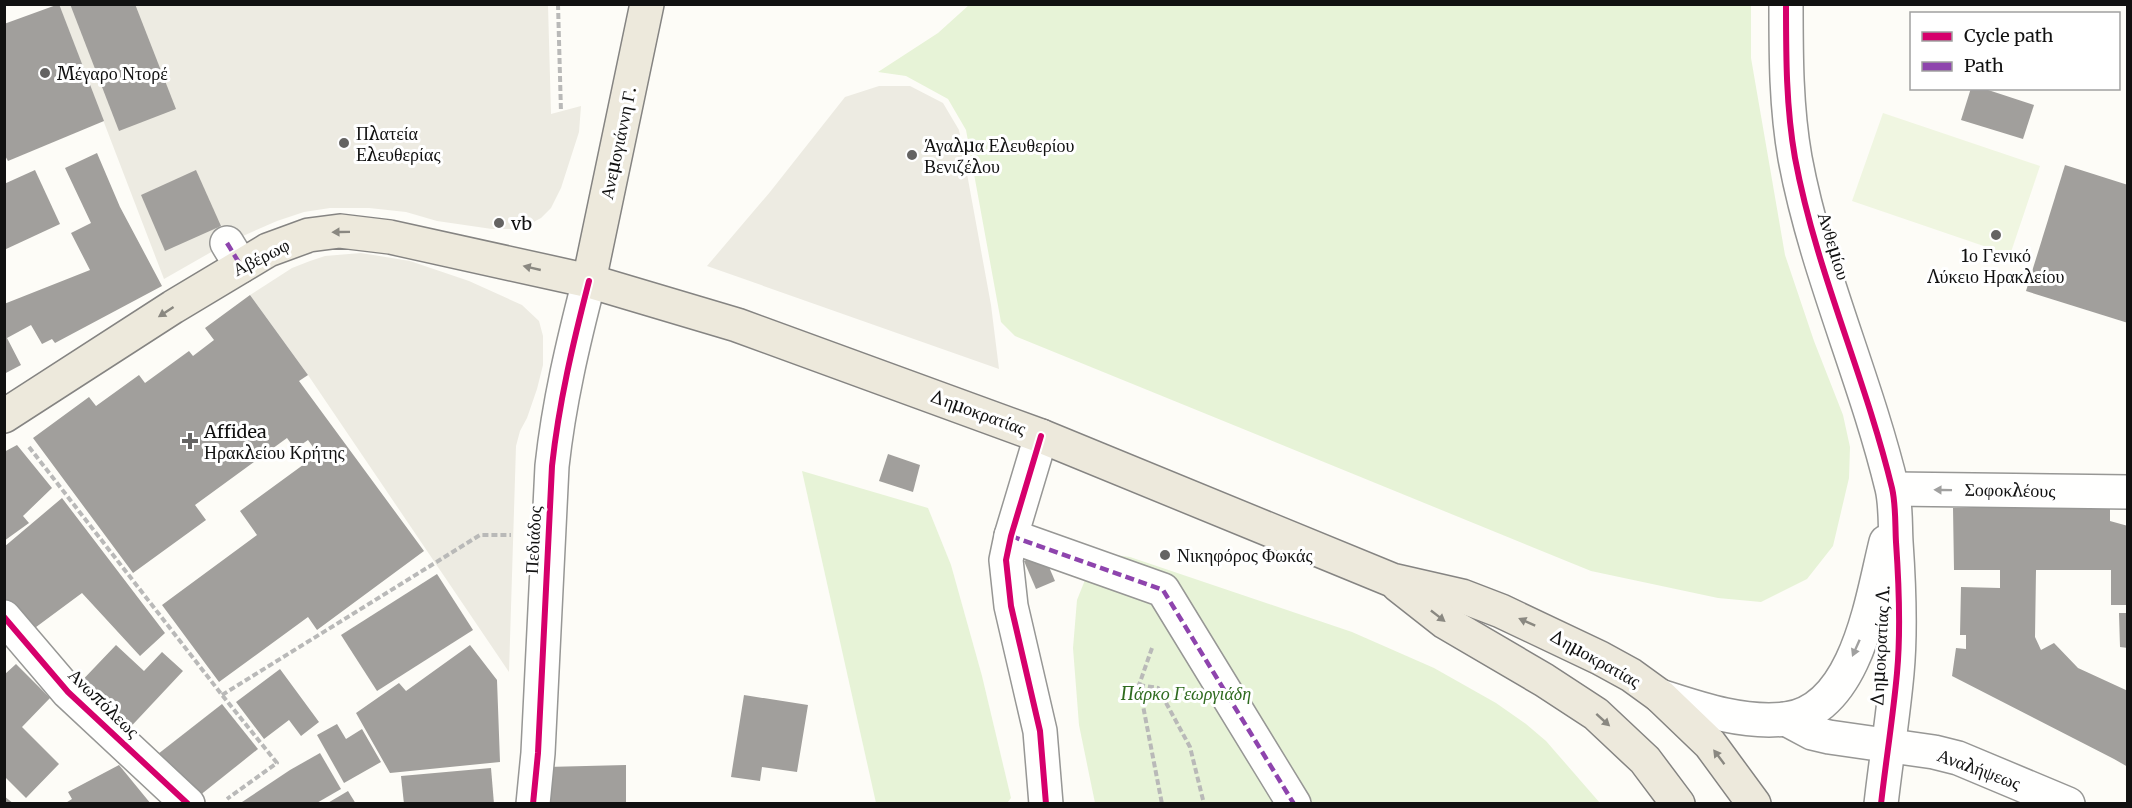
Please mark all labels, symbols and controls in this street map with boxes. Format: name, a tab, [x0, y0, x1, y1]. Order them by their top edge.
legend	[1910, 12, 2120, 90]
text: Cycle path	[1964, 24, 2054, 47]
text: Path	[1964, 54, 2004, 77]
place label: Μέγαρο Ντορέ	[57, 62, 168, 85]
marker: Μέγαρο Ντορέ	[38, 66, 52, 80]
street label: Ανεμογιάννη Γ.	[595, 84, 641, 202]
place label: Πλατεία Ελευθερίας	[356, 122, 441, 166]
place label: Άγαλμα Ελευθερίου Βενιζέλου	[924, 134, 1075, 178]
marker: Πλατεία Ελευθερίας	[337, 136, 351, 150]
marker: Άγαλμα Ελευθερίου Βενιζέλου	[905, 148, 919, 162]
street label: Ανθεμίου	[1813, 209, 1855, 283]
place label: vb	[510, 212, 532, 235]
marker: vb	[492, 216, 506, 230]
one-way arrow	[331, 227, 350, 237]
marker: 1ο Γενικό Λύκειο Ηρακλείου	[1989, 228, 2003, 242]
street label: Αβέρωφ	[229, 233, 293, 281]
place label: 1ο Γενικό Λύκειο Ηρακλείου	[1927, 244, 2065, 288]
one-way arrow	[522, 263, 541, 273]
one-way arrow	[158, 306, 174, 317]
street label: Δημοκρατίας	[927, 384, 1029, 440]
place label: Affidea Ηρακλείου Κρήτης	[203, 420, 345, 464]
marker: Affidea Ηρακλείου Κρήτης	[181, 432, 199, 450]
street label: Σοφοκλέους	[1964, 478, 2056, 502]
one-way arrow	[1934, 485, 1953, 495]
street label: Πεδιάδος	[520, 505, 546, 575]
place label: Νικηφόρος Φωκάς	[1177, 544, 1313, 567]
marker: Νικηφόρος Φωκάς	[1158, 548, 1172, 562]
street label: Δημοκρατίας Λ.	[1865, 585, 1895, 707]
one-way arrow	[1430, 610, 1446, 622]
one-way arrow	[1519, 618, 1536, 627]
street label: Δημοκρατίας	[1545, 623, 1645, 693]
one-way arrow	[1852, 640, 1861, 657]
street label: Ανωπόλεως	[64, 663, 144, 743]
park label: Πάρκο Γεωργιάδη	[1121, 682, 1251, 705]
one-way arrow	[1595, 713, 1610, 727]
street label: Αναλήψεως	[1934, 743, 2024, 795]
one-way arrow	[1713, 749, 1725, 765]

